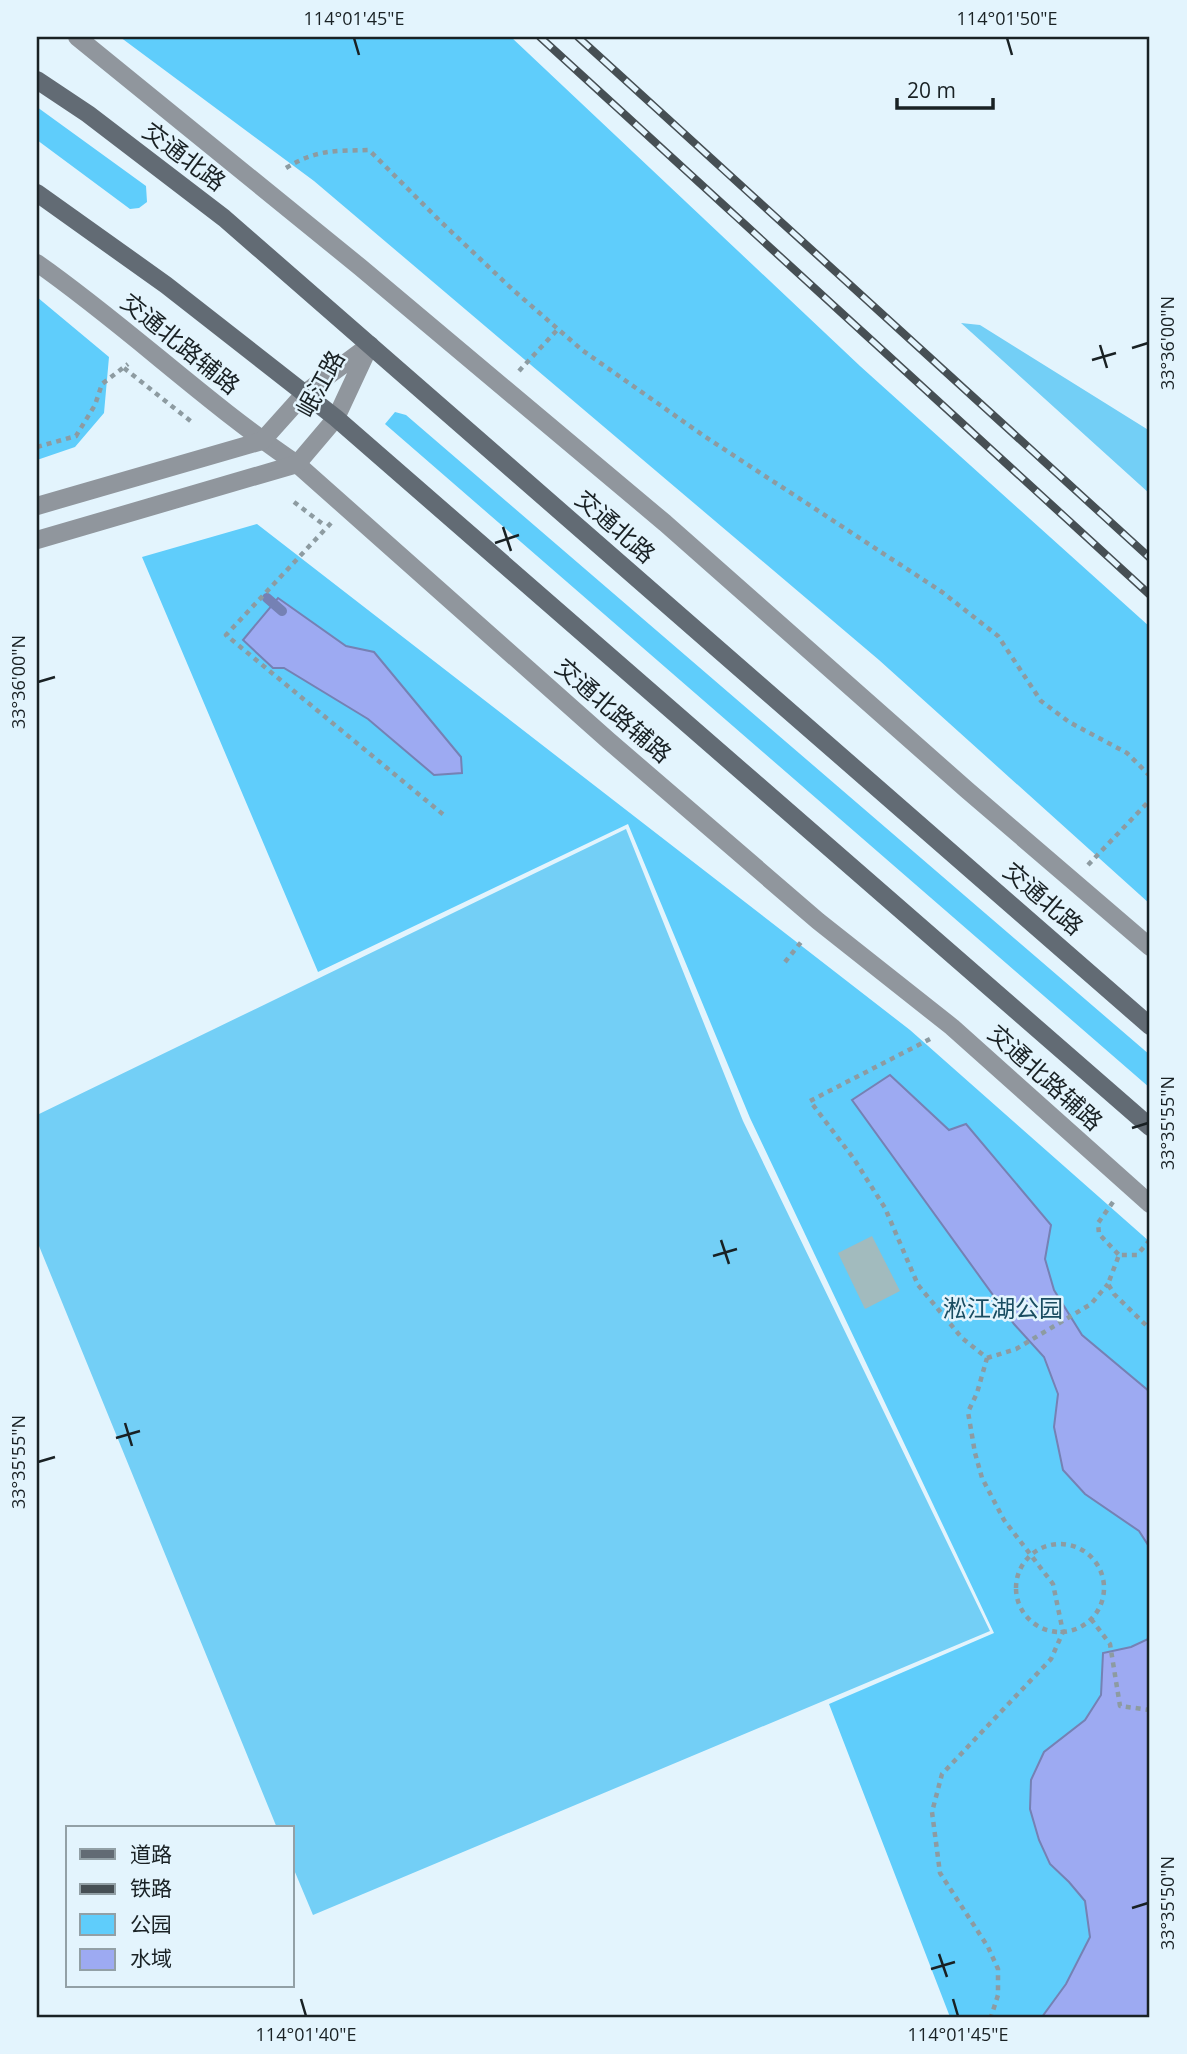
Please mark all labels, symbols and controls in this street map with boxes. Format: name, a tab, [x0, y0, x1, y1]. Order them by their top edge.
text: 114°01'45"E	[304, 6, 404, 30]
text: 114°01'50"E	[957, 6, 1057, 30]
scale bar	[897, 66, 993, 110]
text: 20 m	[907, 76, 956, 104]
street label: 交通北路	[137, 114, 233, 198]
street label: 交通北路辅路	[115, 285, 247, 401]
text: 33°36'00"N	[1155, 296, 1179, 390]
street label: 岷江路	[288, 344, 352, 423]
street label: 交通北路	[569, 482, 663, 570]
text: 33°36'00"N	[6, 635, 30, 729]
street label: 交通北路辅路	[549, 650, 679, 770]
street label: 交通北路	[997, 854, 1091, 942]
street label: 交通北路辅路	[981, 1016, 1111, 1137]
text: 33°35'55"N	[1155, 1076, 1179, 1170]
park label: 淞江湖公园	[943, 1291, 1063, 1324]
text: 33°35'55"N	[6, 1415, 30, 1509]
legend	[66, 1826, 294, 1988]
text: 道路	[130, 1840, 172, 1868]
text: 33°35'50"N	[1155, 1856, 1179, 1950]
text: 铁路	[130, 1874, 172, 1902]
text: 公园	[130, 1910, 172, 1938]
text: 水域	[130, 1944, 172, 1972]
text: 114°01'40"E	[256, 2022, 356, 2046]
text: 114°01'45"E	[908, 2022, 1008, 2046]

